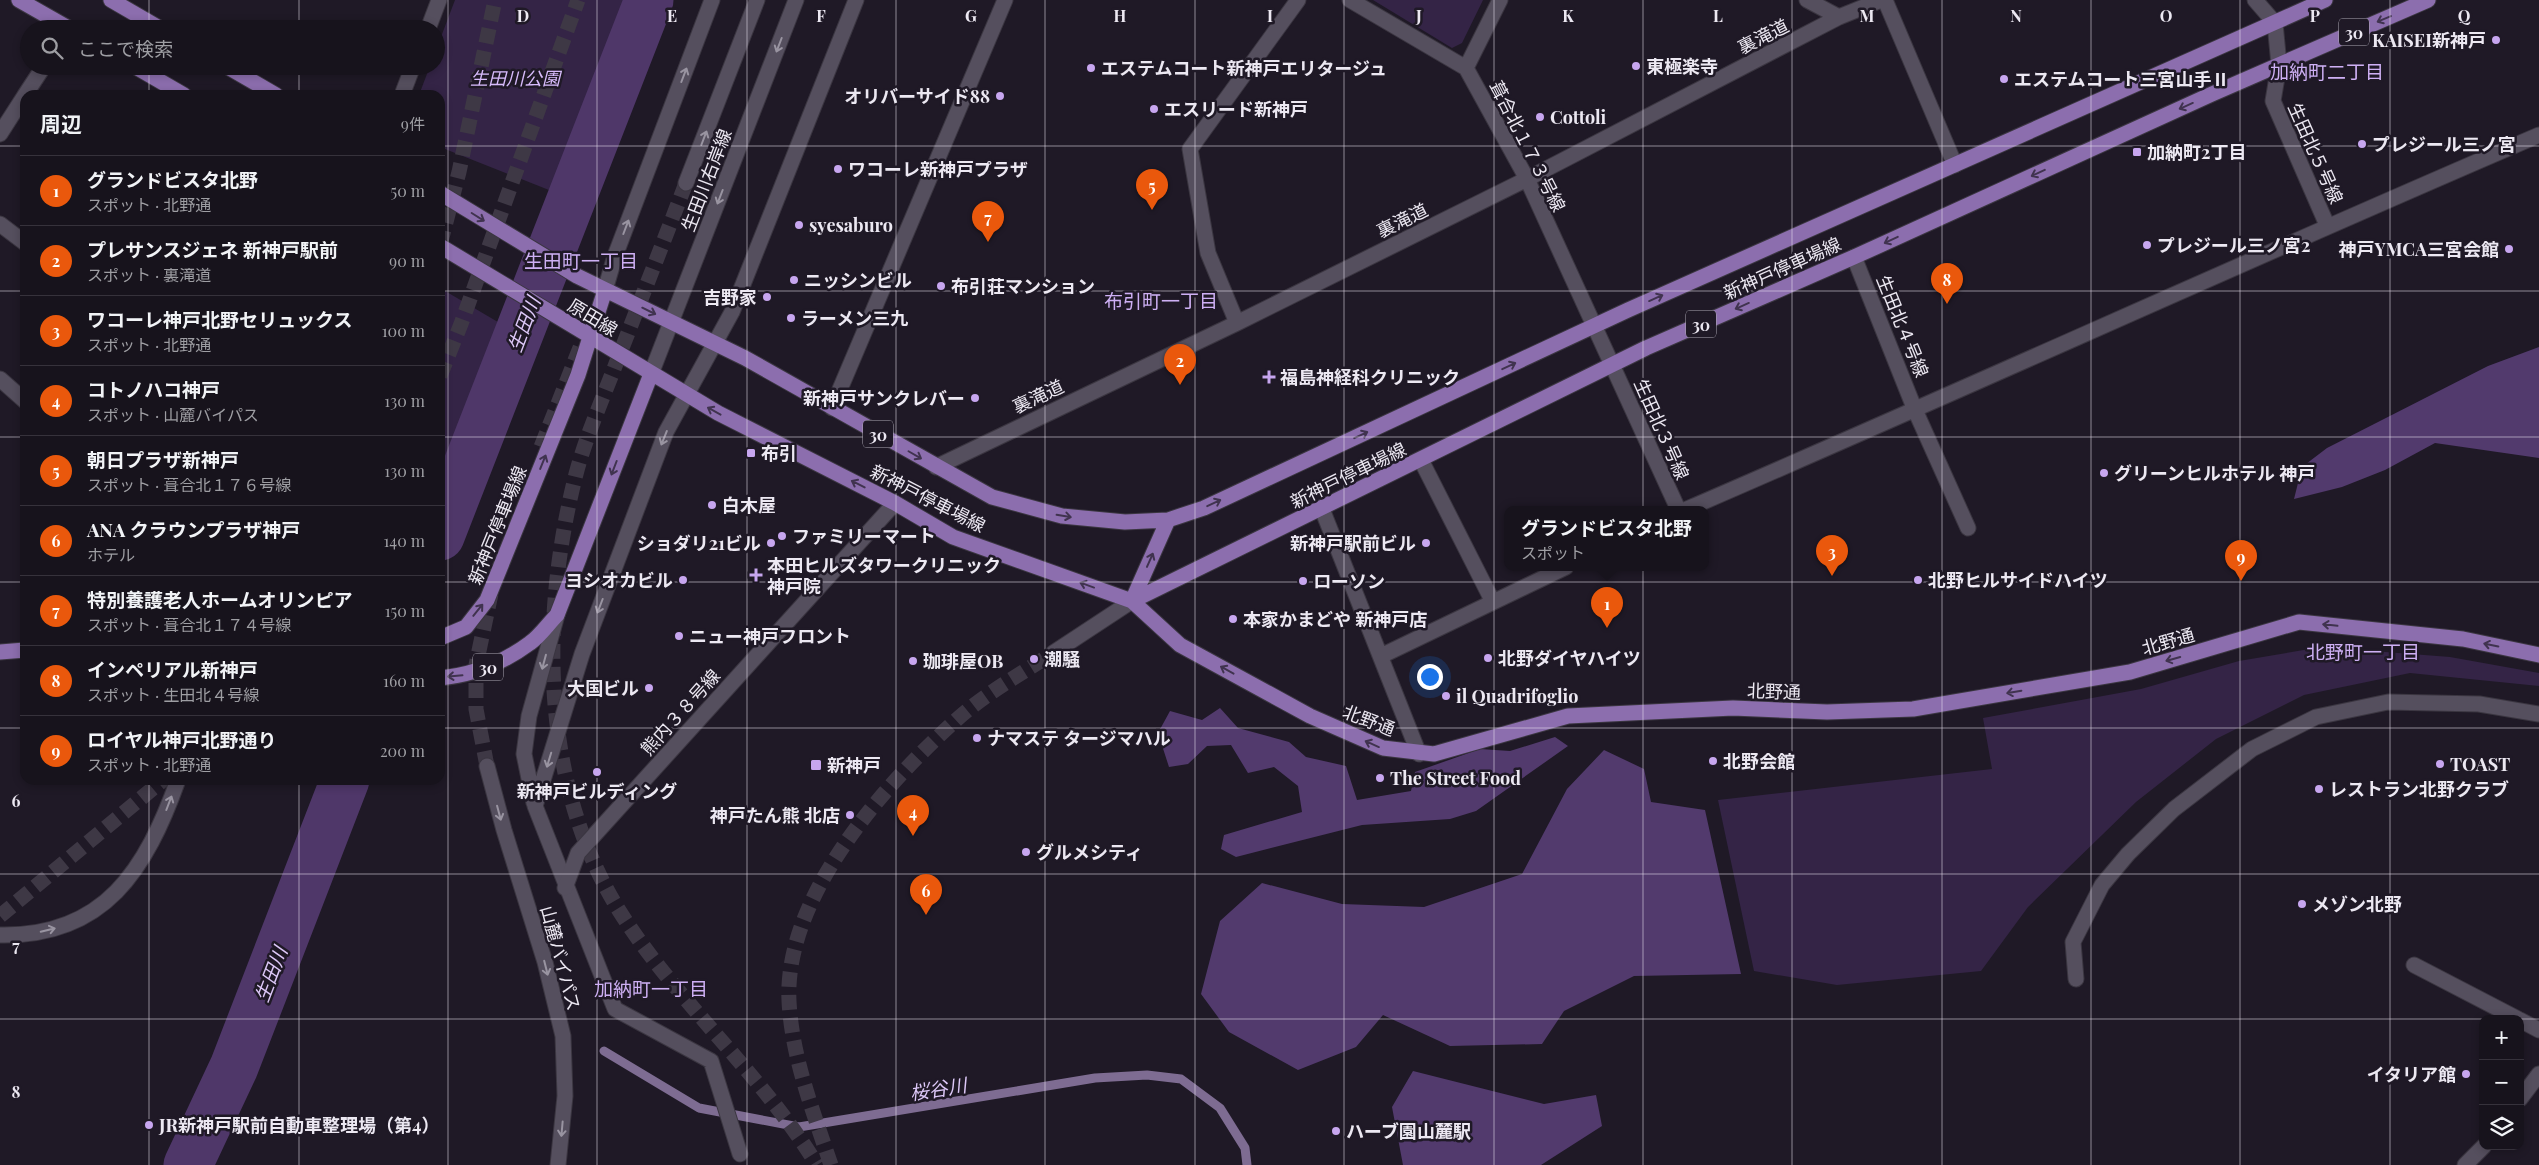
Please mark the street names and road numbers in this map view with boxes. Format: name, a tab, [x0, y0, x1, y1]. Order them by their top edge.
street label: 裏滝道	[1733, 13, 1793, 59]
road number: 30	[2339, 18, 2369, 46]
street label: 葺合北１７３号線	[1485, 76, 1571, 216]
street label: 生田北５号線	[2283, 99, 2349, 207]
street label: 生田川右岸線	[675, 125, 737, 235]
street label: 裏滝道	[1372, 197, 1432, 243]
street label: 新神戸停車場線	[1720, 231, 1844, 305]
street label: 生田北４号線	[1872, 271, 1934, 381]
street label: 原田線	[564, 293, 622, 341]
road number: 30	[1686, 310, 1716, 338]
street label: 裏滝道	[1008, 374, 1068, 418]
street label: 生田北３号線	[1629, 375, 1695, 483]
road number: 30	[863, 420, 893, 448]
street label: 新神戸停車場線	[1286, 437, 1410, 513]
street label: 新神戸停車場線	[866, 459, 990, 537]
street label: 新神戸停車場線	[462, 462, 532, 588]
street label: 北野通	[2139, 622, 2197, 660]
road number: 30	[473, 654, 503, 680]
street label: 熊内３８号線	[635, 664, 725, 760]
street label: 北野通	[1747, 678, 1801, 704]
street label: 北野通	[1339, 699, 1399, 741]
street label: 山麓バイパス	[535, 903, 587, 1013]

